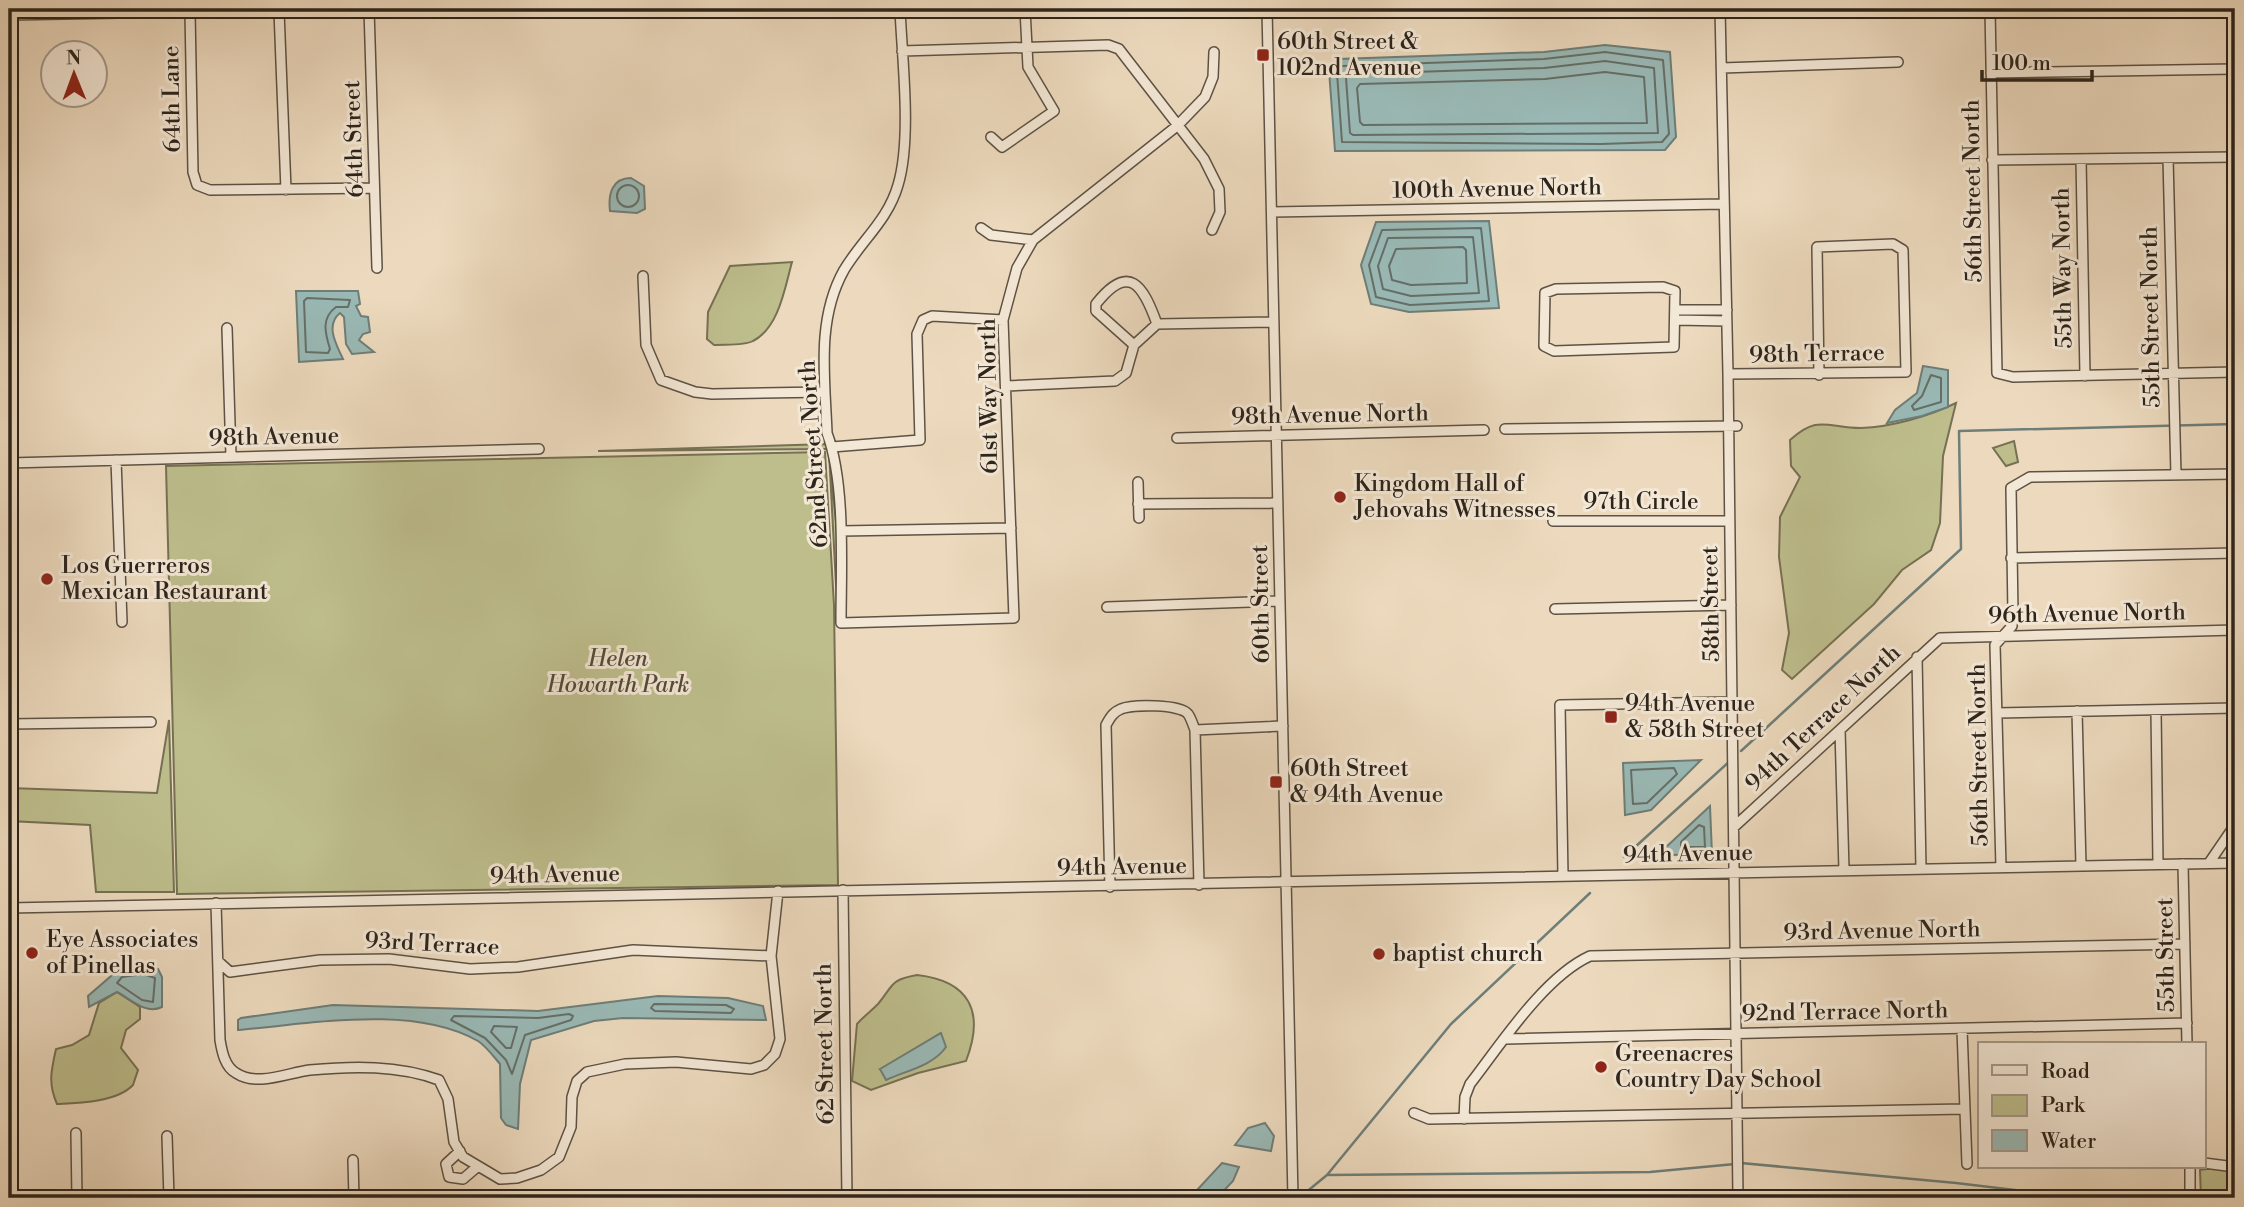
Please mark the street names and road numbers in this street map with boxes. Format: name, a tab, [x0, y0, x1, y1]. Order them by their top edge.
street label: 64th Lane	[157, 45, 187, 153]
street label: 64th Street	[338, 80, 370, 198]
street label: 56th Street North	[1957, 99, 1989, 283]
street label: 100th Avenue North	[1392, 173, 1602, 205]
street label: 55th Way North	[2048, 187, 2078, 349]
street label: 55th Street North	[2135, 226, 2167, 408]
street label: 61st Way North	[974, 318, 1004, 474]
street label: 98th Terrace	[1749, 339, 1885, 369]
street label: 62nd Street North	[793, 359, 835, 549]
street label: 98th Avenue North	[1231, 399, 1429, 431]
street label: 98th Avenue	[208, 422, 340, 452]
street label: 97th Circle	[1583, 488, 1699, 516]
street label: 60th Street	[1246, 544, 1276, 664]
street label: 58th Street	[1696, 546, 1726, 662]
street label: 96th Avenue North	[1988, 598, 2186, 630]
street label: 94th Terrace North	[1739, 639, 1907, 797]
street label: 56th Street North	[1963, 663, 1995, 847]
street label: 94th Avenue	[1623, 839, 1753, 869]
street label: 94th Avenue	[1057, 852, 1187, 882]
street label: 94th Avenue	[490, 860, 620, 890]
street label: 55th Street	[2151, 897, 2181, 1013]
street label: 93rd Avenue North	[1783, 915, 1981, 947]
street label: 93rd Terrace	[364, 926, 500, 962]
street label: 62 Street North	[810, 963, 840, 1125]
street label: 92nd Terrace North	[1741, 996, 1949, 1028]

